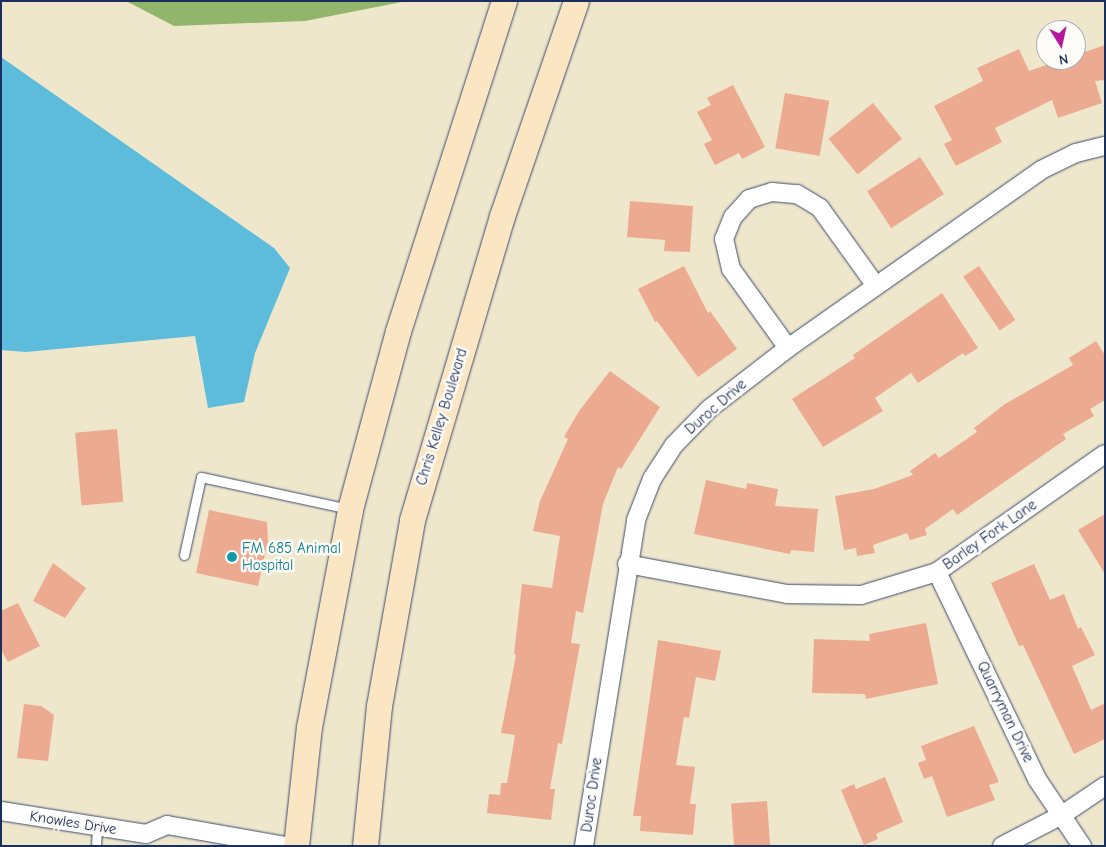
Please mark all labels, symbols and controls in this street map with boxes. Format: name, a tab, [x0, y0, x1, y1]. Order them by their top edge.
north arrow	[1036, 20, 1086, 70]
text: N	[1058, 50, 1070, 68]
street label: Chris Kelley Boulevard	[413, 346, 471, 488]
street label: Duroc Drive	[682, 376, 750, 438]
street label: Barley Fork Lane	[940, 496, 1040, 574]
place label: FM 685 Animal Hospital	[242, 539, 341, 574]
marker: FM 685 Animal Hospital	[226, 551, 238, 563]
street label: Quarryman Drive	[973, 658, 1037, 766]
street label: Duroc Drive	[578, 756, 606, 834]
street label: Knowles Drive	[28, 807, 118, 839]

